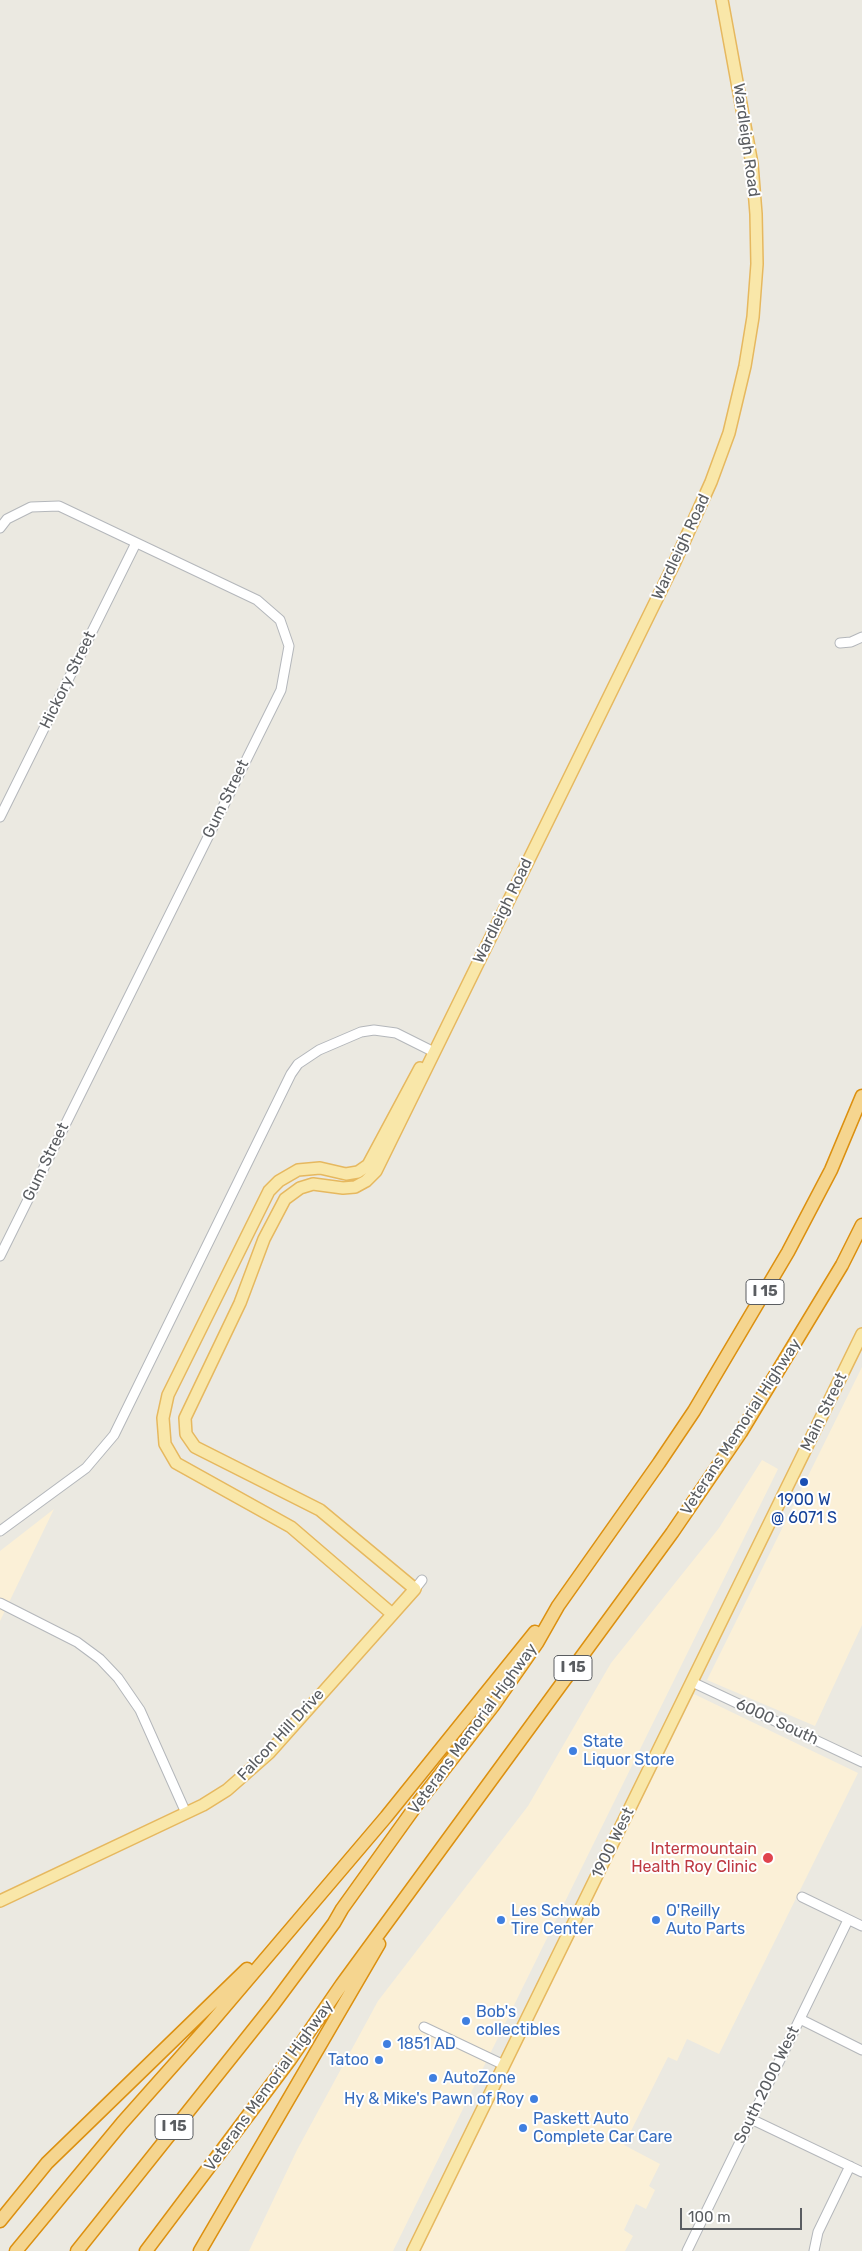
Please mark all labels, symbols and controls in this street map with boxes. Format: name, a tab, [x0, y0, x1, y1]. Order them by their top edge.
street label: Wardleigh Road	[729, 82, 763, 198]
street label: Wardleigh Road	[648, 491, 714, 603]
street label: Hickory Street	[36, 628, 100, 732]
street label: Gum Street	[199, 757, 253, 841]
street label: Wardleigh Road	[469, 855, 537, 967]
street label: Gum Street	[19, 1120, 73, 1204]
road number: I 15	[746, 1280, 784, 1304]
street label: Veterans Memorial Highway	[677, 1335, 805, 1519]
street label: Main Street	[797, 1369, 851, 1455]
marker: 1900 W @ 6071 S	[798, 1476, 810, 1488]
place label: 1900 W @ 6071 S	[771, 1490, 837, 1528]
street label: Veterans Memorial Highway	[405, 1640, 541, 1818]
road number: I 15	[554, 1656, 592, 1680]
street label: Falcon Hill Drive	[233, 1685, 329, 1785]
street label: 6000 South	[733, 1695, 821, 1749]
place label: State Liquor Store	[583, 1732, 675, 1770]
marker: State Liquor Store	[567, 1745, 579, 1757]
street label: 1900 West	[588, 1804, 638, 1882]
place label: Intermountain Health Roy Clinic	[631, 1839, 757, 1877]
marker: Intermountain Health Roy Clinic	[761, 1851, 775, 1865]
place label: Les Schwab Tire Center	[511, 1901, 600, 1939]
place label: O'Reilly Auto Parts	[666, 1901, 745, 1939]
marker: Les Schwab Tire Center	[495, 1914, 507, 1926]
marker: O'Reilly Auto Parts	[650, 1914, 662, 1926]
street label: Veterans Memorial Highway	[201, 1997, 337, 2175]
place label: Bob's collectibles	[476, 2002, 560, 2040]
marker: Bob's collectibles	[460, 2015, 472, 2027]
street label: South 2000 West	[730, 2023, 804, 2147]
place label: 1851 AD	[397, 2034, 456, 2054]
marker: 1851 AD	[381, 2038, 393, 2050]
place label: Tatoo	[328, 2050, 369, 2070]
marker: Tatoo	[373, 2054, 385, 2066]
place label: AutoZone	[443, 2068, 516, 2088]
marker: AutoZone	[427, 2072, 439, 2084]
place label: Hy & Mike's Pawn of Roy	[344, 2089, 524, 2109]
marker: Hy & Mike's Pawn of Roy	[528, 2093, 540, 2105]
place label: Paskett Auto Complete Car Care	[533, 2109, 672, 2147]
road number: I 15	[155, 2114, 193, 2140]
marker: Paskett Auto Complete Car Care	[517, 2122, 529, 2134]
scale bar	[682, 2198, 804, 2230]
text: 100 m	[688, 2208, 730, 2226]

